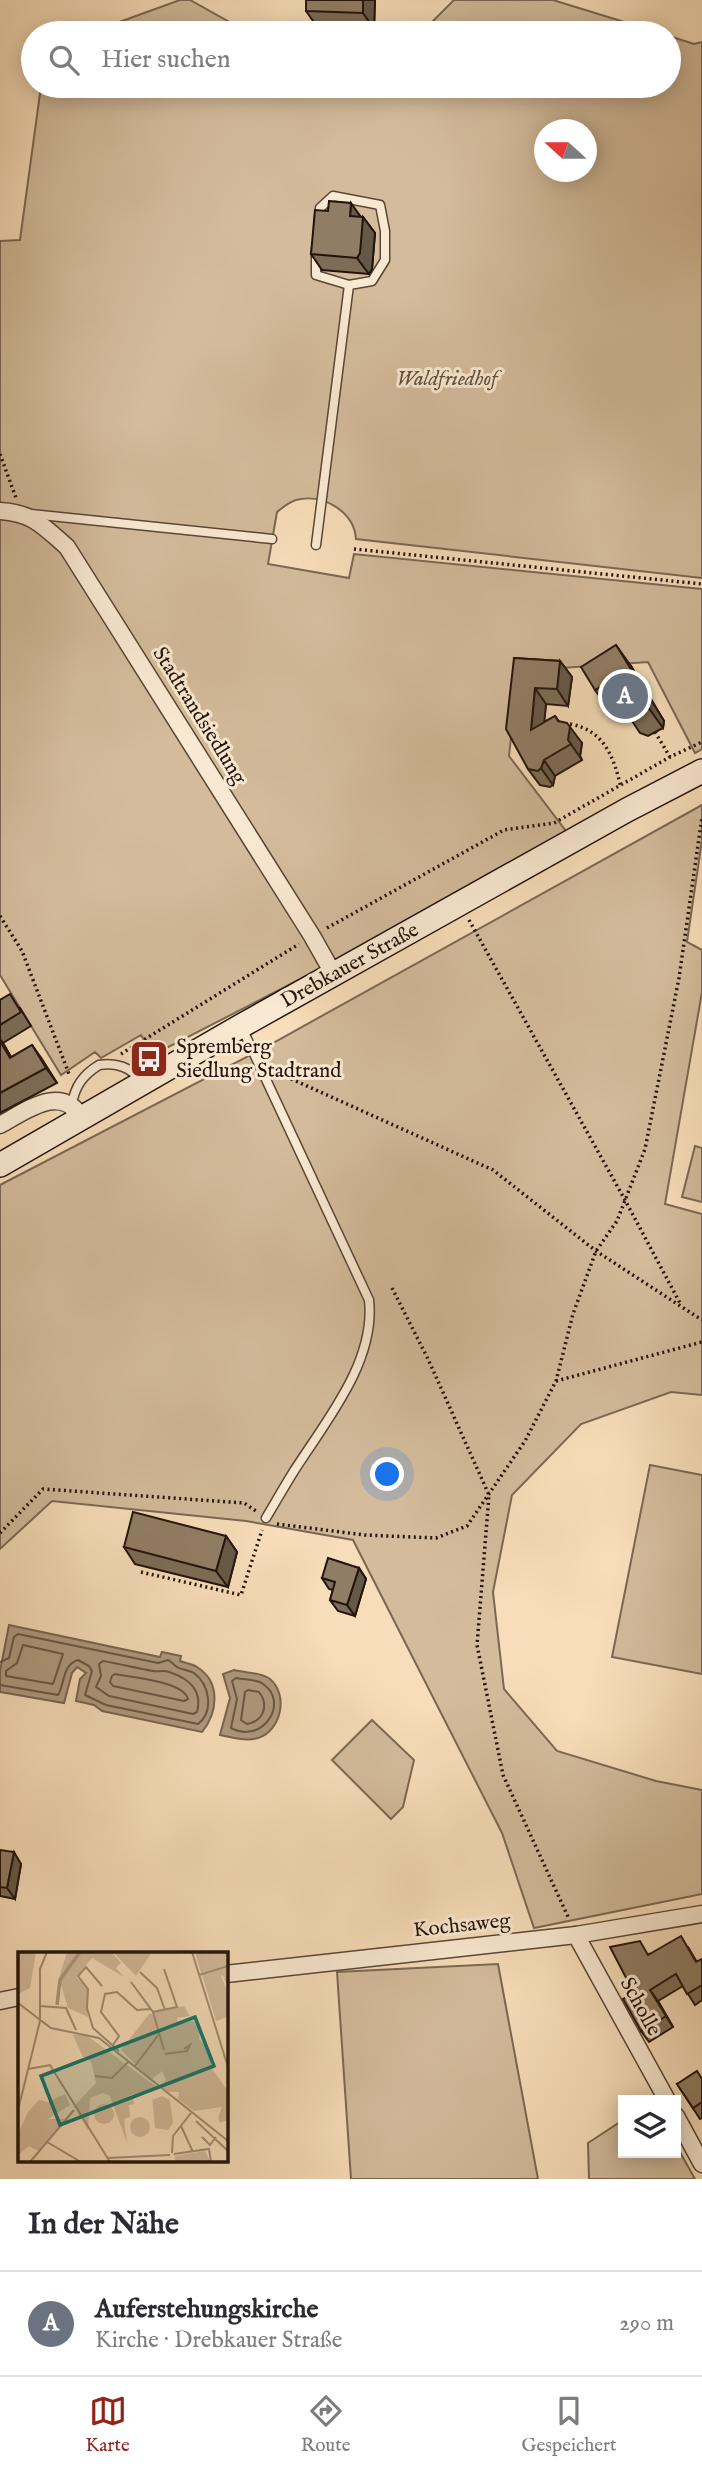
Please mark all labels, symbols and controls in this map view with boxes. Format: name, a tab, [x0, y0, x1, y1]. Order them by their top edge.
search box	[21, 21, 681, 98]
icon: search	[45, 41, 83, 79]
text: Hier suchen	[101, 43, 231, 76]
north arrow	[534, 119, 597, 182]
park label: Waldfriedhof	[396, 366, 502, 393]
street label: Stadtrandsiedlung	[146, 642, 252, 790]
pin: A	[602, 670, 648, 722]
street label: Drebkauer Straße	[276, 917, 424, 1015]
place label: Spremberg Siedlung Stadtrand	[176, 1034, 342, 1085]
bus stop icon: Spremberg Siedlung Stadtrand	[128, 1038, 170, 1080]
your location	[370, 1457, 404, 1491]
street label: Kochsaweg	[412, 1907, 513, 1945]
inset map	[18, 1952, 228, 2162]
street label: Scholle	[613, 1973, 667, 2041]
map controls	[618, 2095, 681, 2158]
button: layers	[618, 2095, 681, 2158]
text: In der Nähe	[28, 2206, 179, 2244]
text: Auferstehungskirche	[95, 2293, 318, 2326]
text: A	[43, 2309, 59, 2338]
text: 290 m	[619, 2309, 674, 2338]
text: Kirche · Drebkauer Straße	[95, 2326, 342, 2355]
tab: Karte	[86, 2392, 130, 2458]
tab: Route	[301, 2392, 350, 2458]
tab: Gespeichert	[521, 2392, 616, 2458]

